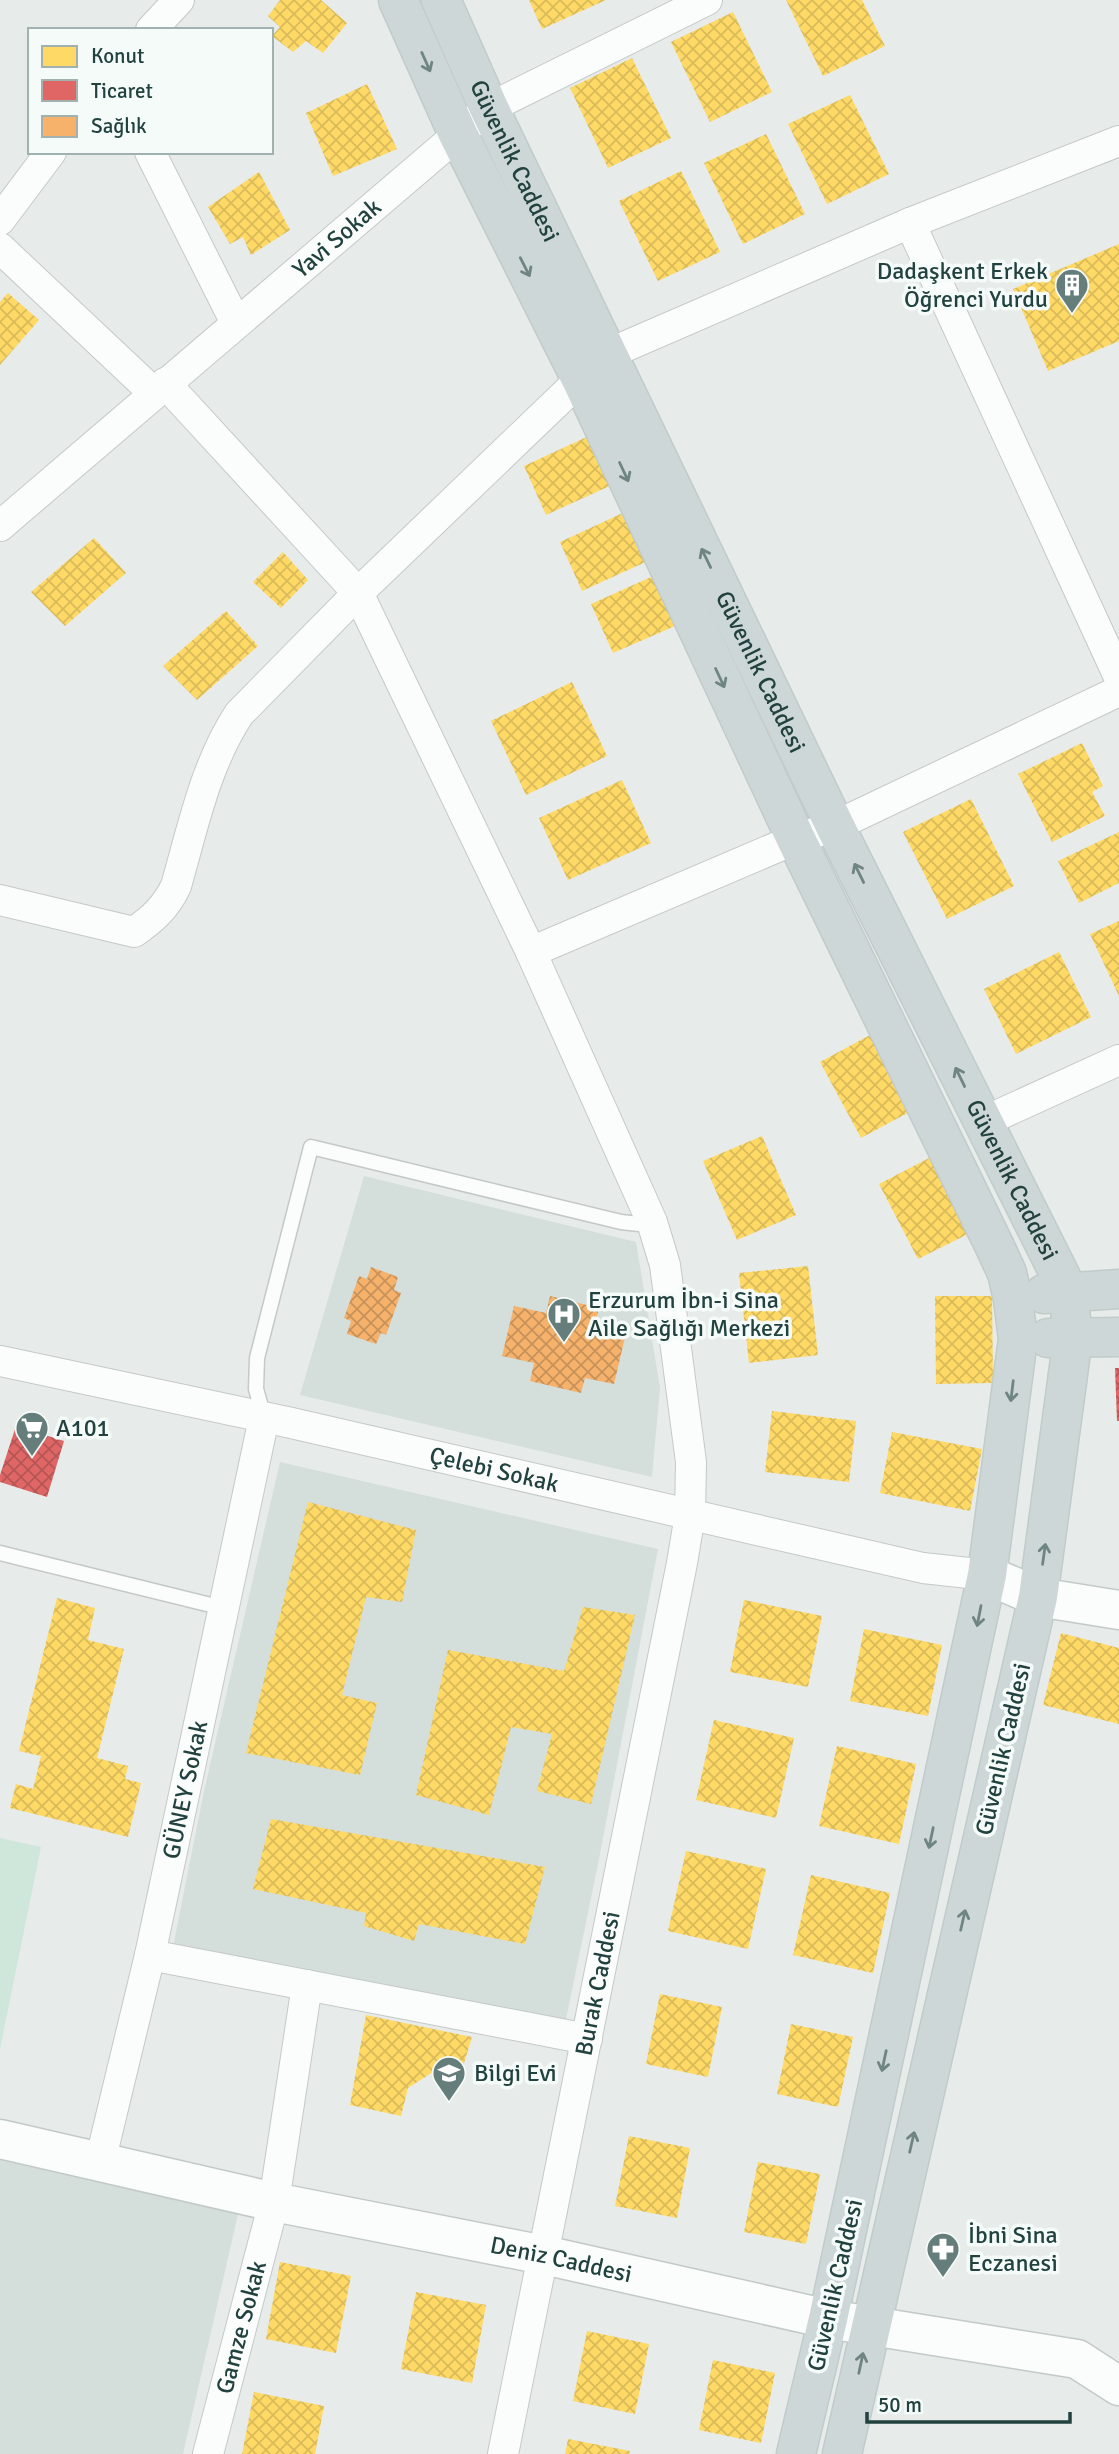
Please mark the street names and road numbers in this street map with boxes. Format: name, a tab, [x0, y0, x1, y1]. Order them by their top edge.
street label: Güvenlik Caddesi	[463, 75, 566, 247]
street label: Yavi Sokak	[286, 192, 387, 284]
street label: Güvenlik Caddesi	[709, 586, 812, 758]
street label: Güvenlik Caddesi	[959, 1094, 1065, 1265]
street label: Çelebi Sokak	[427, 1440, 562, 1499]
street label: Güvenlik Caddesi	[969, 1660, 1037, 1838]
street label: GÜNEY Sokak	[156, 1718, 214, 1862]
street label: Burak Caddesi	[568, 1908, 627, 2058]
street label: Güvenlik Caddesi	[801, 2196, 869, 2374]
street label: Deniz Caddesi	[488, 2230, 635, 2289]
street label: Gamze Sokak	[209, 2257, 273, 2397]

